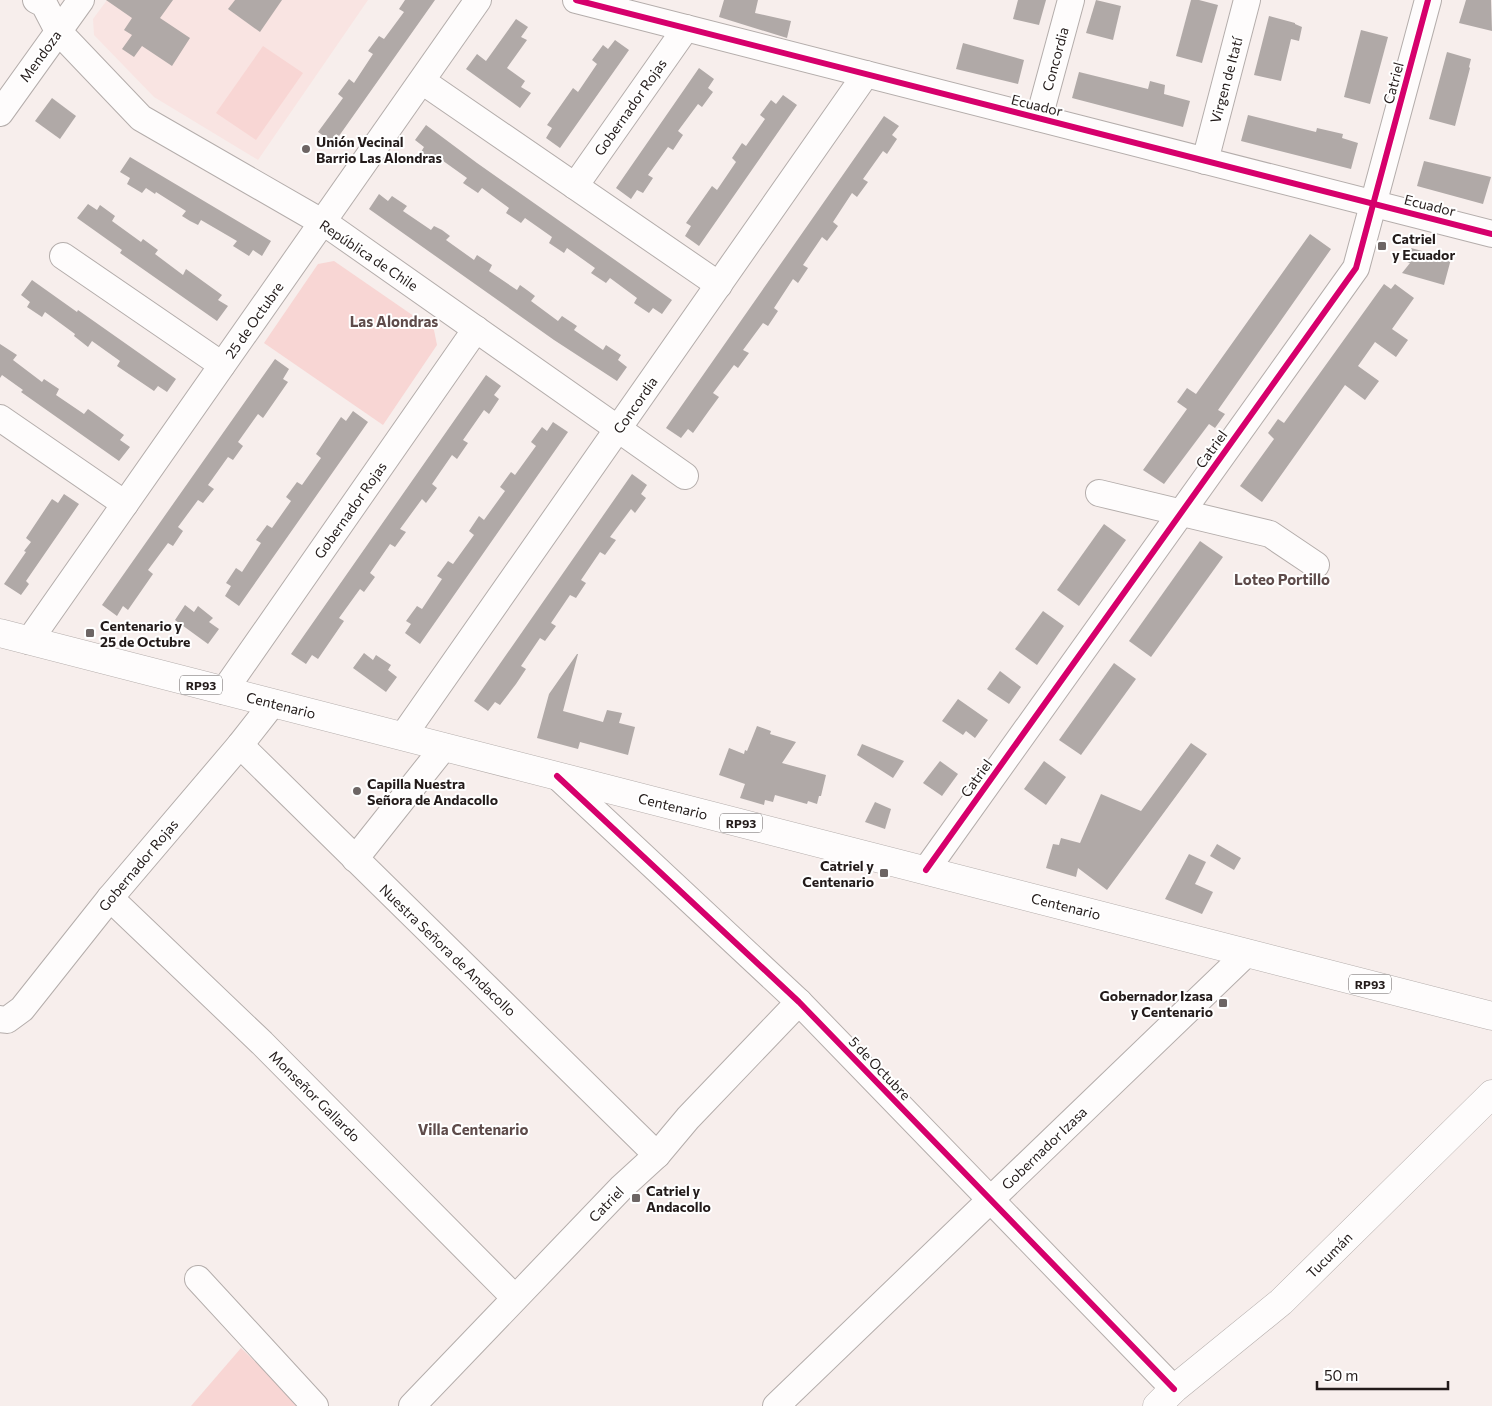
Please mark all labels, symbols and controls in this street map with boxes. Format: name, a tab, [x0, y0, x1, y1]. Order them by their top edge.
street label: Concordia	[1038, 25, 1072, 93]
street label: Mendoza	[16, 27, 64, 85]
street label: Virgen de Itatí	[1206, 35, 1246, 125]
street label: Gobernador Rojas	[590, 55, 670, 159]
street label: Catriel	[1379, 60, 1407, 106]
street label: Ecuador	[1010, 90, 1065, 120]
place label: Unión Vecinal Barrio Las Alondras	[316, 133, 442, 166]
marker: Unión Vecinal Barrio Las Alondras	[300, 143, 312, 155]
street label: Ecuador	[1403, 190, 1458, 220]
street label: República de Chile	[317, 216, 421, 294]
place label: Catriel y Ecuador	[1392, 230, 1455, 263]
marker: Catriel y Ecuador	[1376, 240, 1388, 252]
street label: 25 de Octubre	[221, 278, 287, 362]
district label: Las Alondras	[350, 312, 438, 330]
street label: Concordia	[609, 373, 661, 437]
street label: Catriel	[1192, 427, 1230, 471]
street label: Gobernador Rojas	[310, 458, 390, 562]
district label: Loteo Portillo	[1234, 570, 1330, 588]
place label: Centenario y 25 de Octubre	[100, 617, 190, 650]
marker: Centenario y 25 de Octubre	[84, 627, 96, 639]
road number: RP93	[180, 676, 222, 694]
street label: Centenario	[245, 688, 317, 722]
street label: Catriel	[957, 756, 995, 800]
place label: Capilla Nuestra Señora de Andacollo	[367, 775, 498, 808]
marker: Capilla Nuestra Señora de Andacollo	[351, 785, 363, 797]
street label: Centenario	[637, 789, 709, 823]
road number: RP93	[720, 814, 762, 832]
street label: Gobernador Rojas	[95, 816, 181, 914]
place label: Catriel y Centenario	[802, 857, 874, 890]
marker: Catriel y Centenario	[878, 867, 890, 879]
street label: Nuestra Señora de Andacollo	[376, 880, 520, 1020]
street label: Centenario	[1030, 889, 1102, 923]
road number: RP93	[1349, 974, 1391, 994]
place label: Gobernador Izasa y Centenario	[1100, 987, 1213, 1020]
marker: Gobernador Izasa y Centenario	[1217, 997, 1229, 1009]
street label: 5 de Octubre	[845, 1033, 915, 1103]
street label: Monseñor Gallardo	[266, 1047, 364, 1145]
street label: Gobernador Izasa	[998, 1103, 1090, 1193]
district label: Villa Centenario	[418, 1120, 528, 1138]
place label: Catriel y Andacollo	[646, 1182, 711, 1215]
street label: Catriel	[585, 1183, 627, 1225]
marker: Catriel y Andacollo	[630, 1192, 642, 1204]
street label: Tucumán	[1303, 1229, 1355, 1281]
scale bar	[1317, 1358, 1448, 1390]
text: 50 m	[1324, 1366, 1358, 1384]

